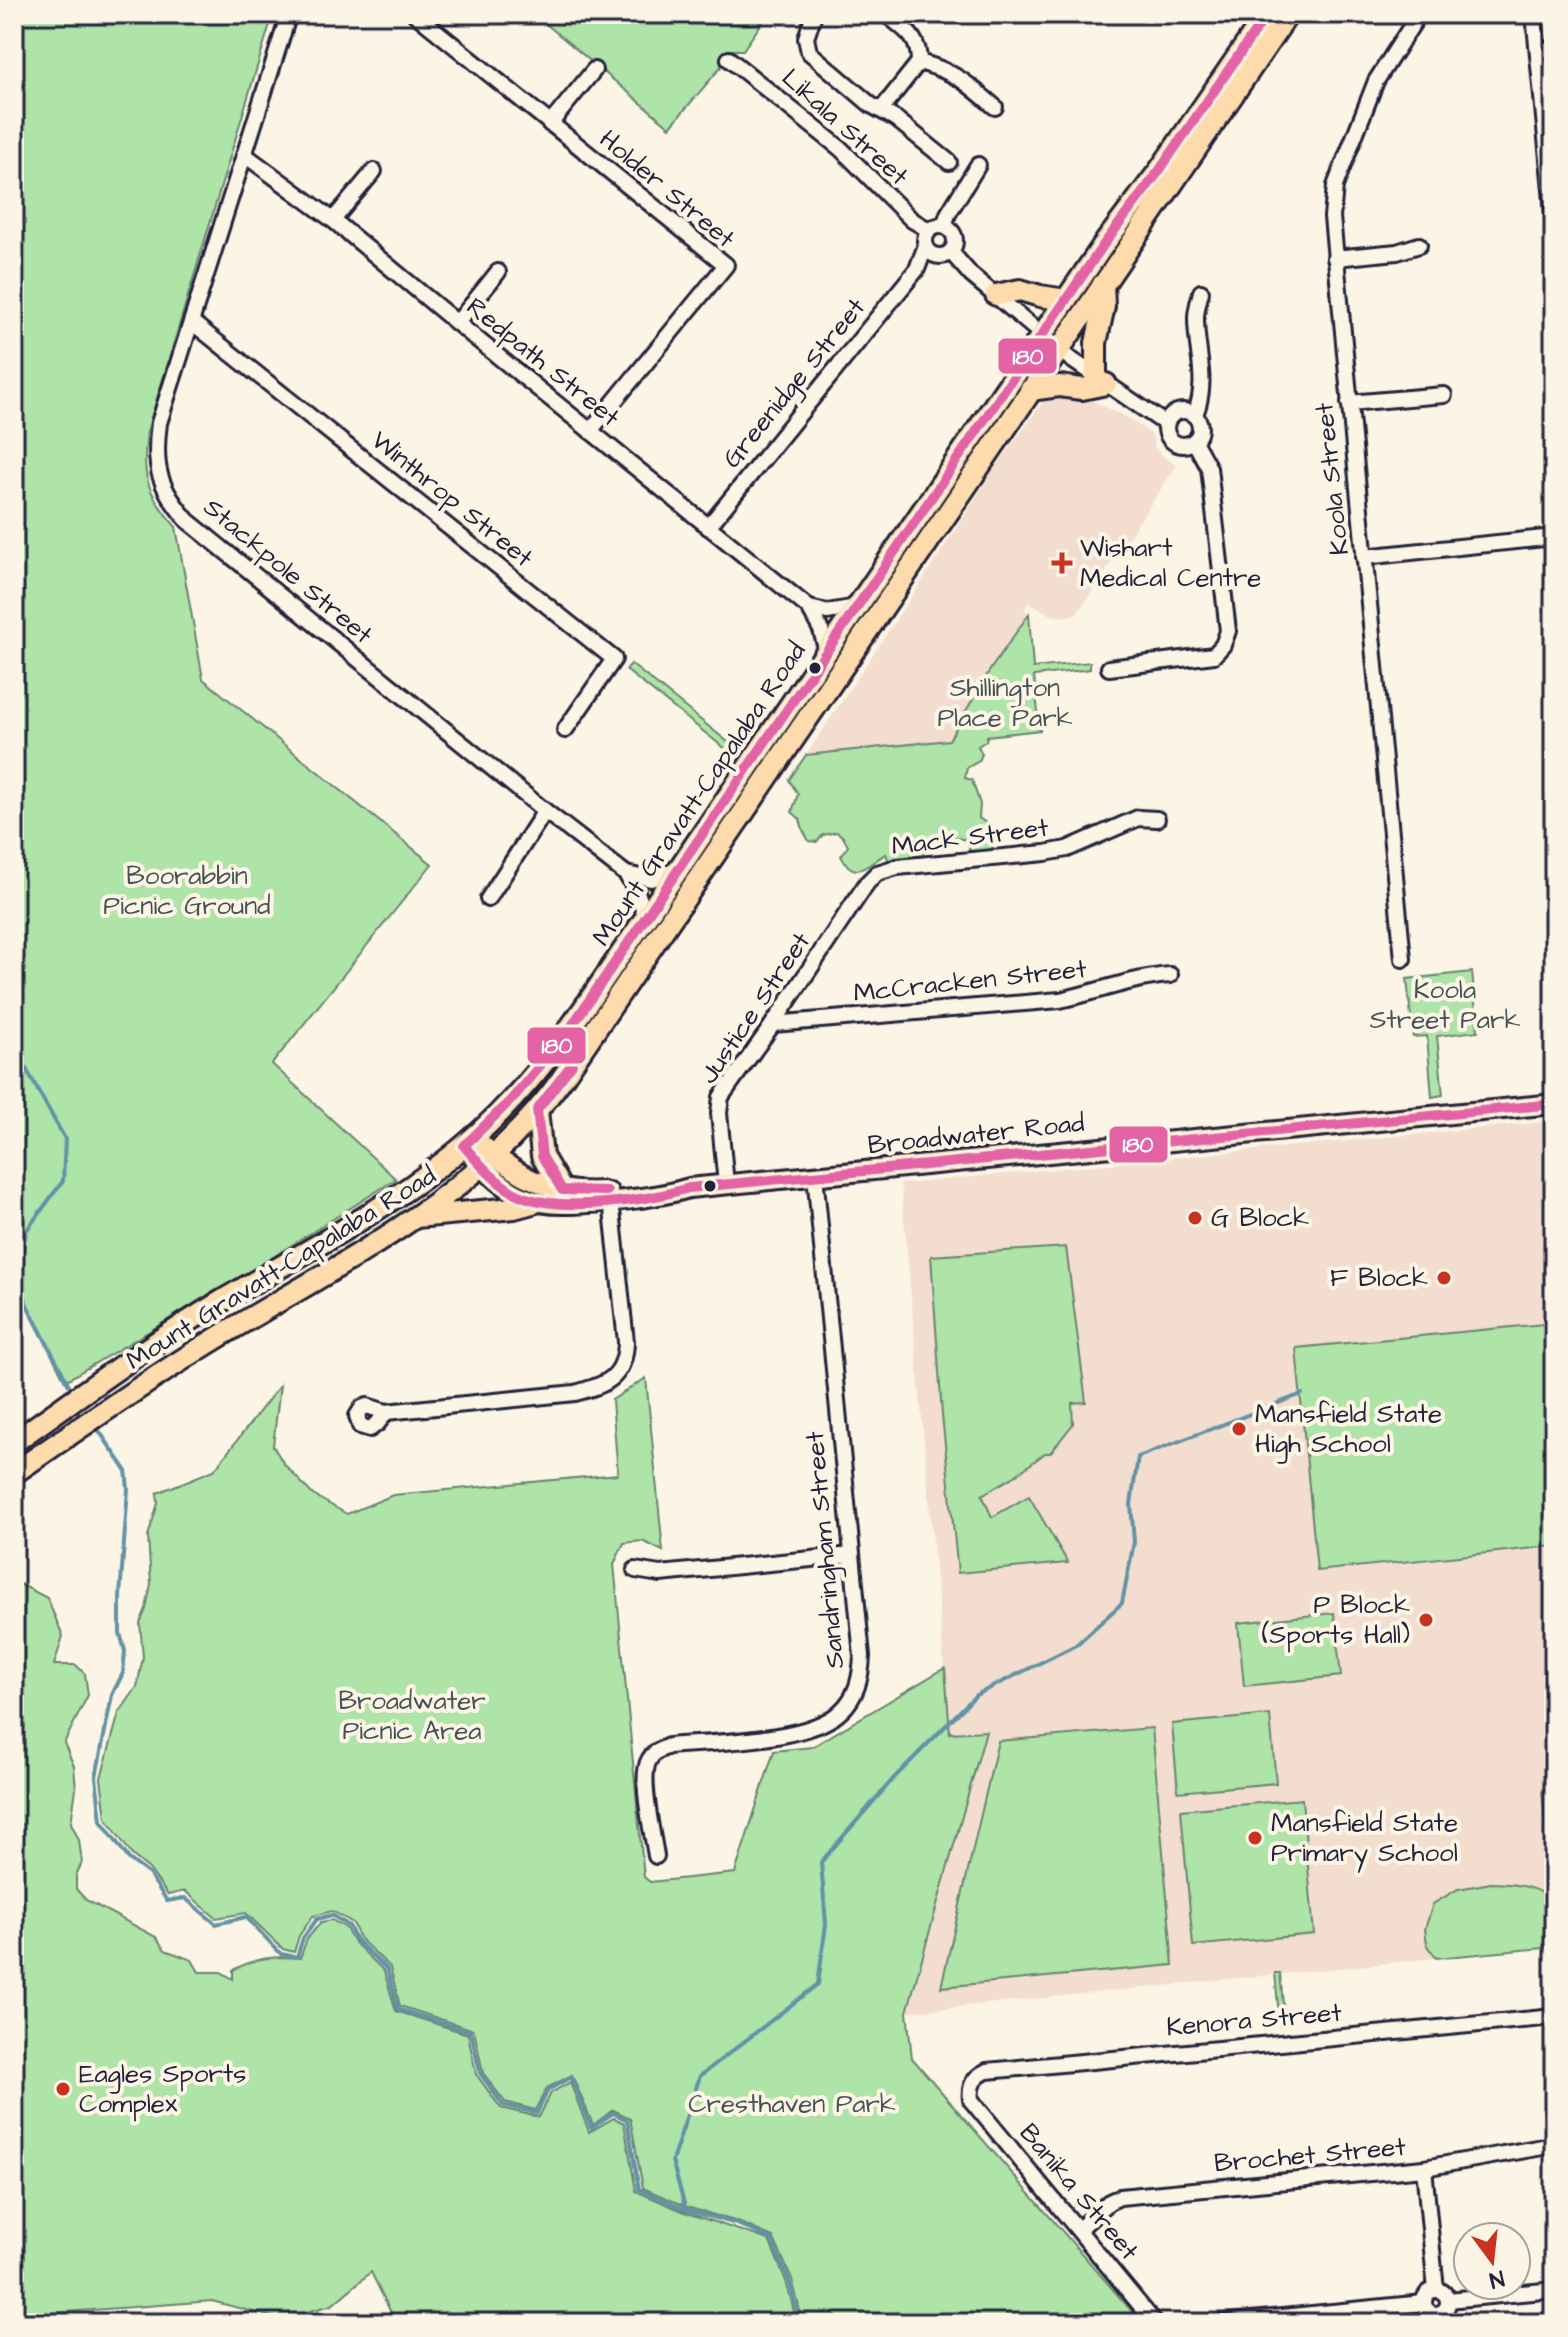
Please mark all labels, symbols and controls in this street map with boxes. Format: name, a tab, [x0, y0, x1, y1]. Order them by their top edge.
street label: Likala Street	[774, 60, 917, 194]
street label: Holder Street	[592, 122, 743, 257]
street label: Redpath Street	[459, 289, 628, 435]
street label: Greenidge Street	[714, 290, 876, 477]
line badge: 180	[997, 337, 1058, 375]
text: 180	[1013, 342, 1044, 373]
street label: Koola Street	[1306, 401, 1358, 557]
street label: Winthrop Street	[363, 422, 541, 576]
street label: Stackpole Street	[196, 489, 381, 653]
place label: Wishart Medical Centre	[1080, 530, 1261, 596]
marker: Wishart Medical Centre	[1051, 552, 1073, 574]
street label: Mount Gravatt-Capalaba Road	[584, 635, 814, 953]
unlabelled marker	[807, 660, 823, 676]
park label: Shillington Place Park	[938, 670, 1073, 736]
street label: Mack Street	[890, 809, 1051, 864]
park label: Boorabbin Picnic Ground	[103, 858, 271, 924]
street label: Justice Street	[691, 925, 819, 1091]
street label: McCracken Street	[852, 951, 1089, 1011]
park label: Koola Street Park	[1370, 972, 1520, 1038]
line badge: 180	[526, 1026, 587, 1065]
text: 180	[542, 1031, 573, 1062]
street label: Broadwater Road	[866, 1105, 1086, 1163]
line badge: 180	[1108, 1125, 1169, 1164]
text: 180	[1123, 1130, 1154, 1161]
street label: Mount Gravatt-Capalaba Road	[119, 1158, 443, 1378]
unlabelled marker	[702, 1178, 718, 1194]
place label: G Block	[1211, 1200, 1309, 1236]
marker: G Block	[1186, 1209, 1204, 1227]
place label: F Block	[1330, 1260, 1428, 1296]
marker: F Block	[1435, 1269, 1453, 1287]
place label: Mansfield State High School	[1255, 1396, 1442, 1464]
marker: Mansfield State High School	[1230, 1420, 1248, 1438]
street label: Sandringham Street	[797, 1429, 855, 1670]
place label: P Block (Sports Hall)	[1262, 1587, 1410, 1653]
marker: P Block (Sports Hall)	[1417, 1611, 1435, 1629]
park label: Broadwater Picnic Area	[338, 1683, 486, 1749]
place label: Mansfield State Primary School	[1271, 1805, 1458, 1873]
marker: Mansfield State Primary School	[1246, 1829, 1264, 1847]
street label: Kenora Street	[1165, 1994, 1344, 2046]
place label: Eagles Sports Complex	[79, 2056, 246, 2122]
marker: Eagles Sports Complex	[54, 2080, 72, 2098]
park label: Cresthaven Park	[688, 2086, 896, 2122]
street label: Banika Street	[1011, 2116, 1147, 2268]
street label: Brochet Street	[1213, 2129, 1408, 2181]
north arrow	[1452, 2221, 1532, 2301]
text: N	[1486, 2262, 1507, 2296]

